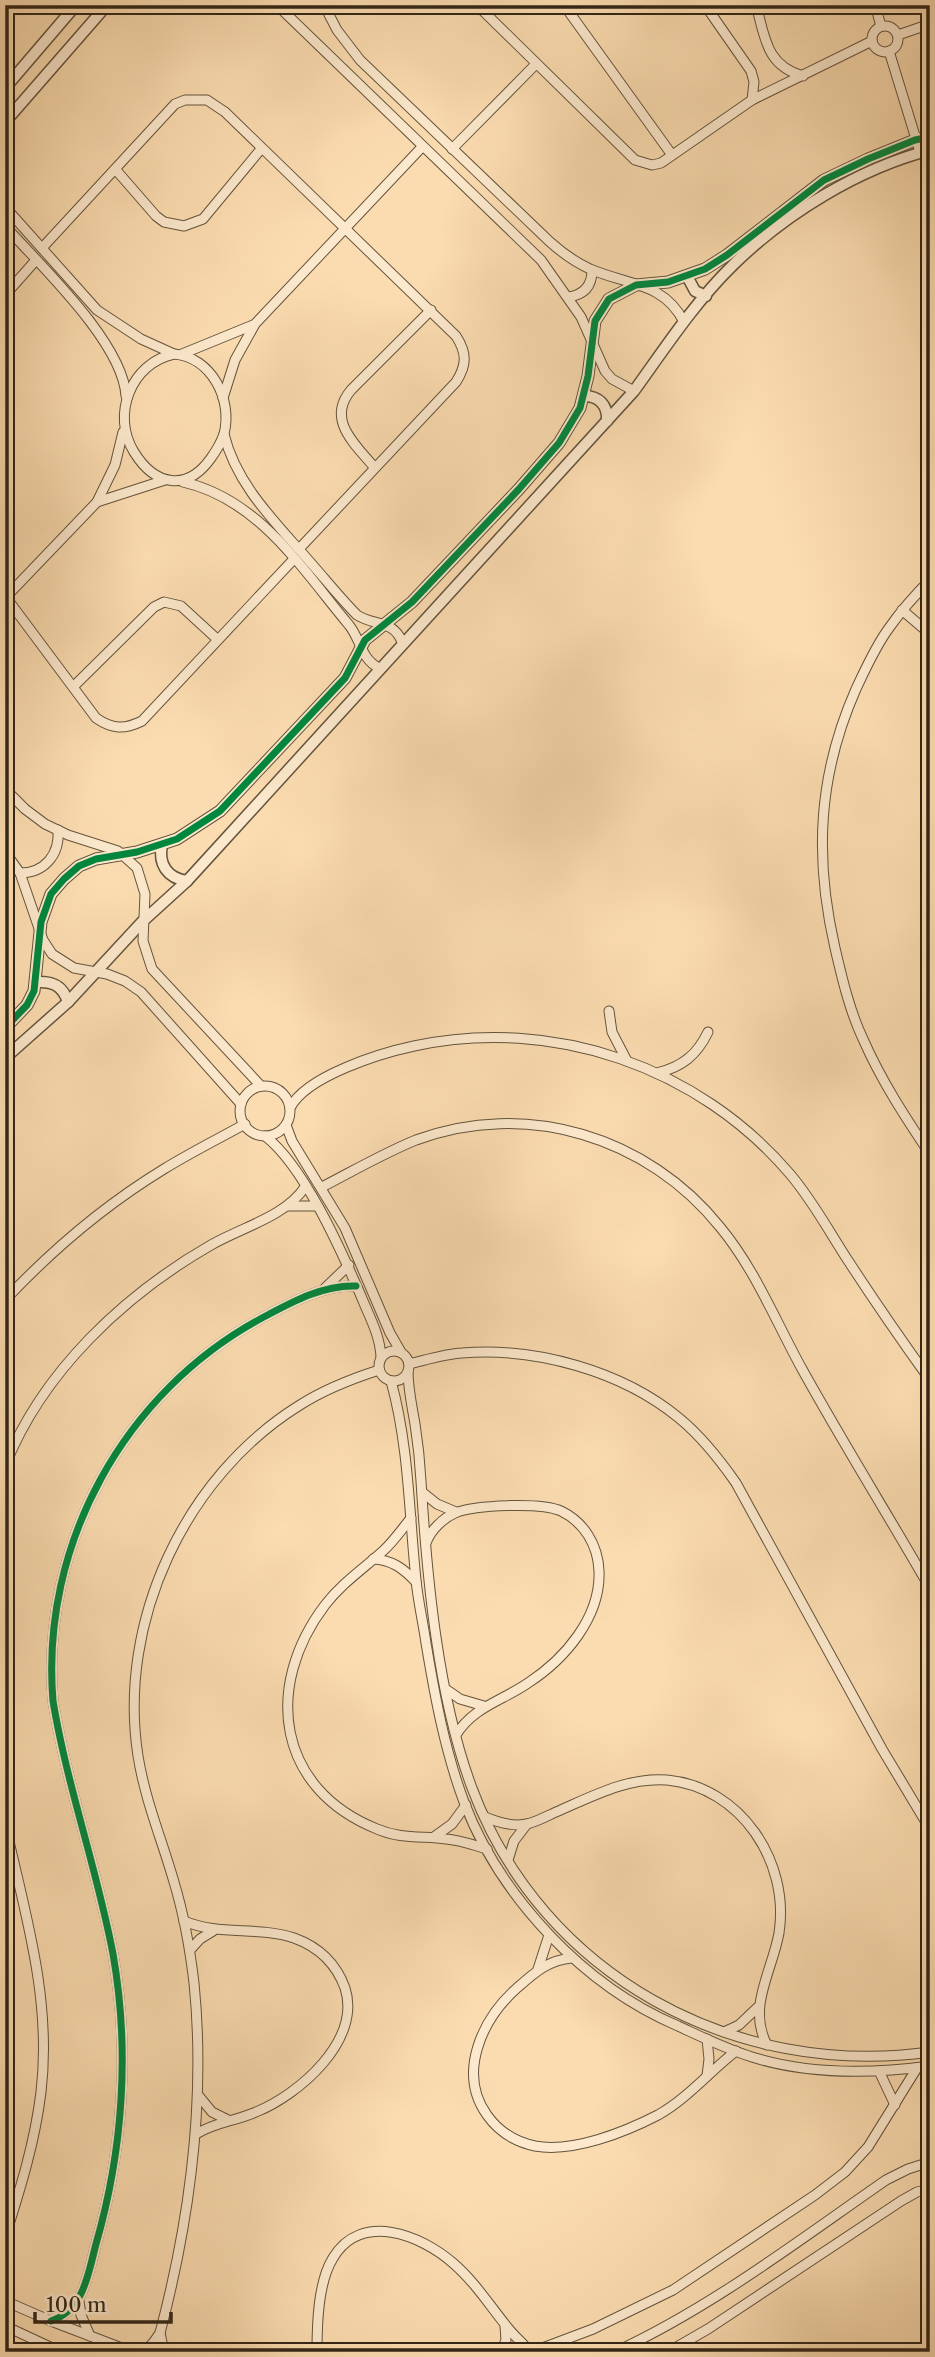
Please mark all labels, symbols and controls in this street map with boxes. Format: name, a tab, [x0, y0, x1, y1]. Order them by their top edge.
scale bar	[35, 2280, 172, 2324]
text: 100 m	[46, 2292, 107, 2317]

